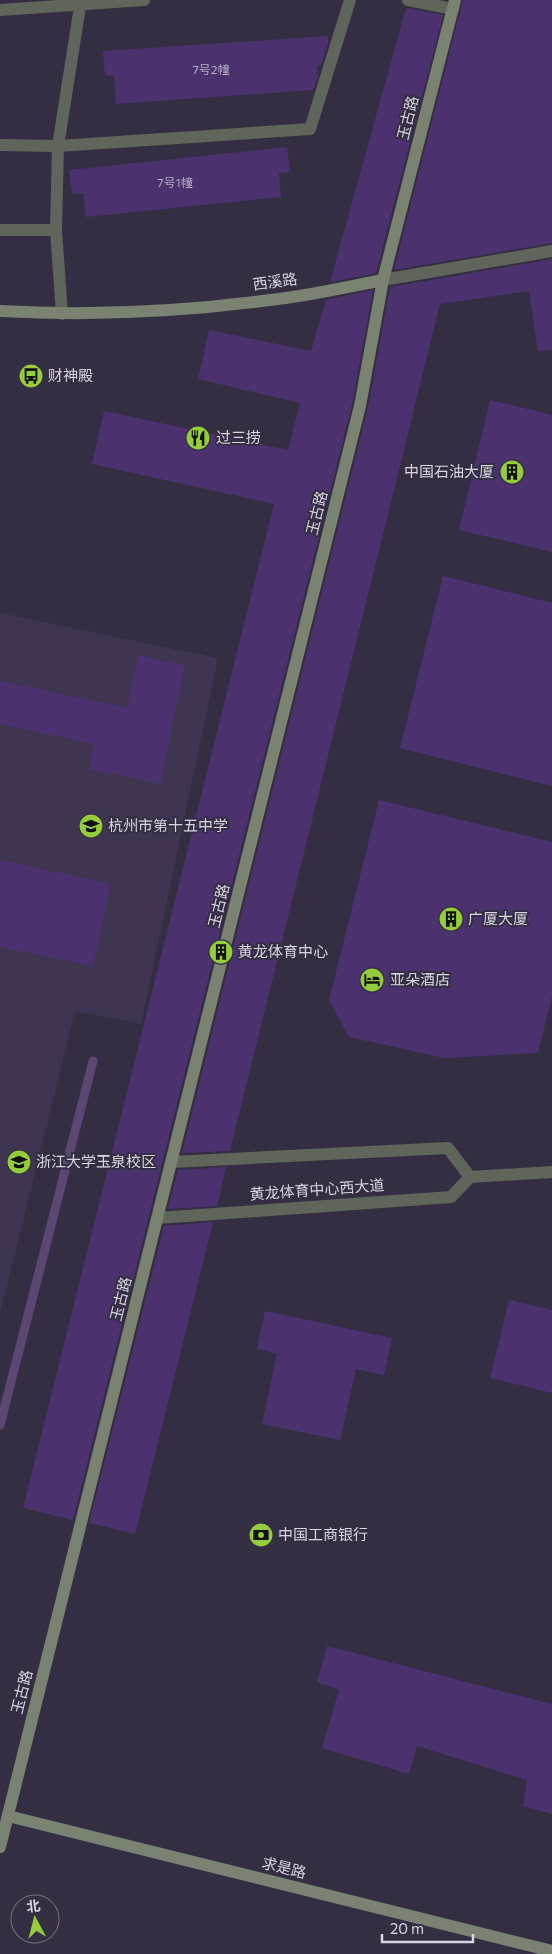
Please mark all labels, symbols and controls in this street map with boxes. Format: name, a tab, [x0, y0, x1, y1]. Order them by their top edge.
house number: 7号2幢	[193, 62, 230, 76]
street label: 玉古路	[393, 94, 421, 142]
house number: 7号1幢	[157, 175, 193, 189]
street label: 西溪路	[251, 269, 298, 293]
bus stop icon: 财神殿	[18, 363, 44, 389]
place label: 财神殿	[48, 366, 93, 384]
restaurant icon: 过三捞	[185, 425, 211, 451]
place label: 过三捞	[216, 428, 261, 446]
building icon: 中国石油大厦	[499, 459, 525, 485]
place label: 中国石油大厦	[404, 462, 494, 480]
street label: 玉古路	[302, 489, 330, 537]
school or university icon: 杭州市第十五中学	[78, 813, 104, 839]
place label: 杭州市第十五中学	[108, 816, 228, 834]
street label: 玉古路	[204, 882, 232, 930]
building icon: 广厦大厦	[438, 906, 464, 932]
place label: 广厦大厦	[468, 909, 528, 927]
building icon: 黄龙体育中心	[208, 939, 234, 965]
place label: 黄龙体育中心	[238, 942, 328, 960]
hotel icon: 亚朵酒店	[359, 967, 385, 993]
place label: 亚朵酒店	[390, 970, 450, 988]
school or university icon: 浙江大学玉泉校区	[6, 1149, 32, 1175]
place label: 浙江大学玉泉校区	[36, 1152, 156, 1170]
street label: 黄龙体育中心西大道	[249, 1175, 385, 1203]
street label: 玉古路	[106, 1275, 134, 1323]
bank icon: 中国工商银行	[248, 1522, 274, 1548]
place label: 中国工商银行	[278, 1525, 368, 1543]
street label: 玉古路	[7, 1668, 35, 1716]
street label: 求是路	[260, 1853, 308, 1881]
north arrow	[10, 1894, 60, 1944]
text: 北	[25, 1896, 41, 1915]
scale bar	[382, 1912, 473, 1944]
text: 20 m	[390, 1919, 424, 1937]

